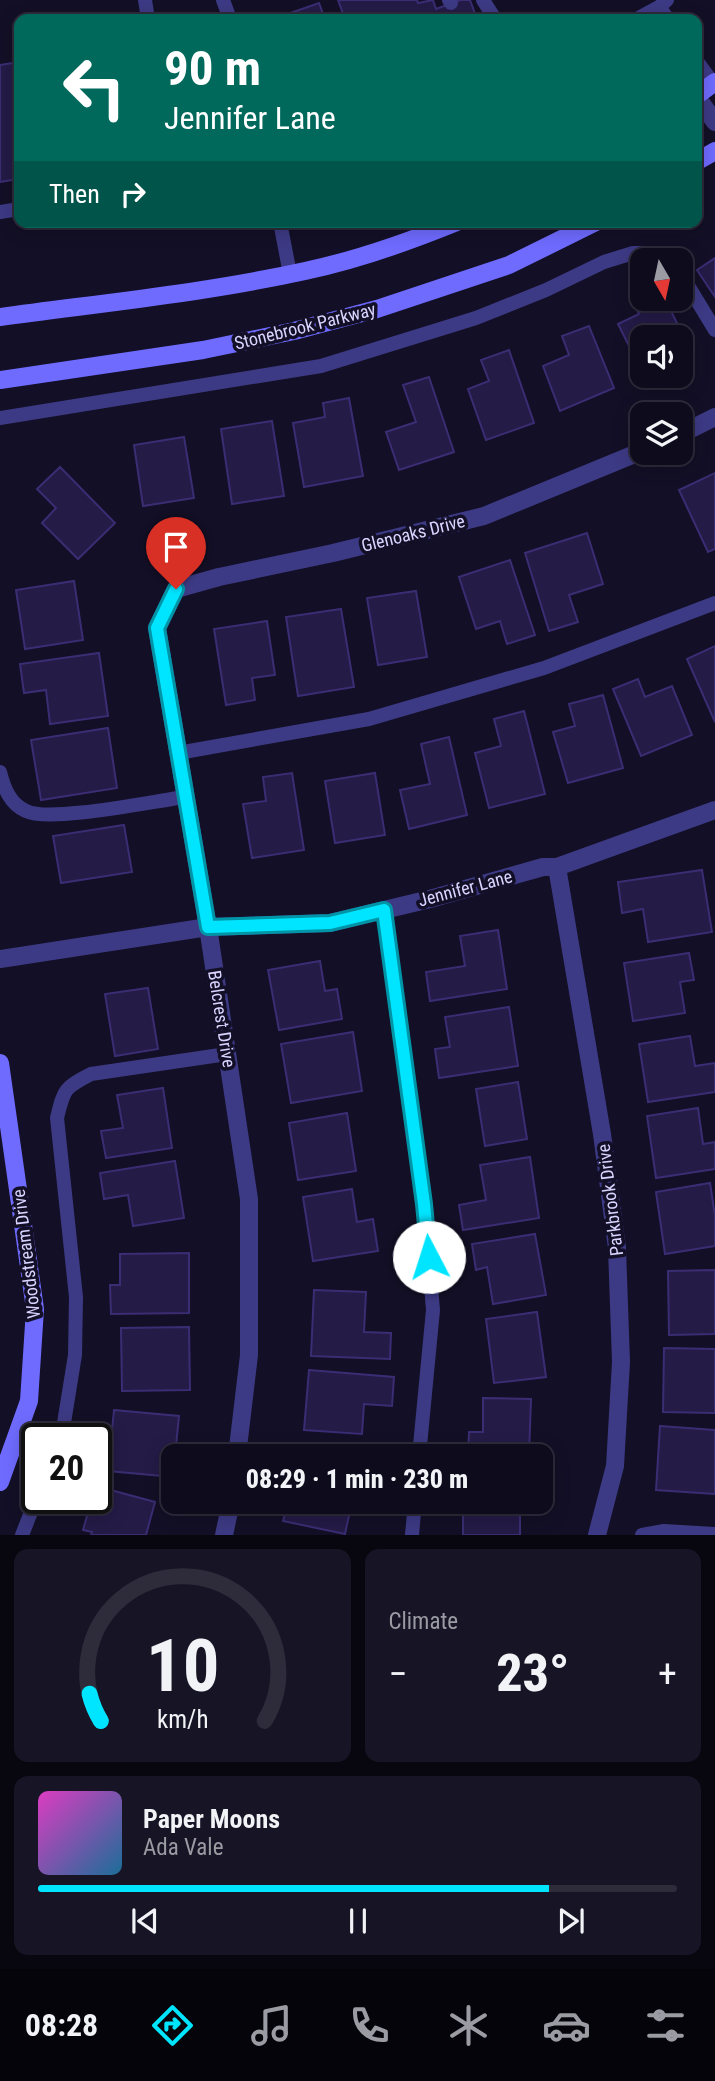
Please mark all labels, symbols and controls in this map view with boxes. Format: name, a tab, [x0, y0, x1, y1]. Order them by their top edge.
text: 90 m	[164, 40, 261, 97]
icon: left	[49, 42, 140, 133]
text: Jennifer Lane	[164, 99, 336, 137]
icon: right	[114, 175, 152, 213]
text: Then	[49, 179, 100, 209]
north arrow	[630, 248, 693, 312]
map controls	[630, 248, 693, 465]
street label: Stonebrook Parkway	[232, 298, 378, 354]
button: sound	[630, 325, 693, 388]
button: layers	[630, 402, 693, 465]
street label: Glenoaks Drive	[359, 510, 467, 556]
pin	[146, 517, 206, 589]
icon: arrive	[157, 528, 195, 566]
street label: Jennifer Lane	[416, 865, 514, 911]
street label: Belcrest Drive	[204, 969, 240, 1069]
street label: Parkbrook Drive	[593, 1143, 627, 1257]
street label: Woodstream Drive	[8, 1188, 44, 1320]
position arrow	[392, 1220, 466, 1294]
speed limit sign: 20	[21, 1423, 112, 1514]
text: 08:29 · 1 min · 230 m	[246, 1464, 468, 1494]
text: Climate	[389, 1608, 458, 1635]
text: 10	[145, 1624, 219, 1710]
text: 23°	[496, 1643, 569, 1704]
text: −	[389, 1652, 408, 1696]
text: +	[658, 1652, 677, 1696]
text: km/h	[157, 1705, 208, 1734]
text: Paper Moons	[143, 1804, 280, 1834]
text: Ada Vale	[143, 1834, 223, 1861]
icon: previous	[126, 1902, 164, 1940]
icon: pause	[339, 1902, 377, 1940]
icon: next	[552, 1902, 590, 1940]
icon: directions	[148, 2001, 197, 2050]
icon: music	[247, 2001, 296, 2050]
icon: phone	[345, 2001, 394, 2050]
icon: climate	[444, 2001, 493, 2050]
icon: car	[542, 2001, 591, 2050]
icon: filters	[641, 2001, 690, 2050]
text: 08:28	[25, 2006, 98, 2044]

